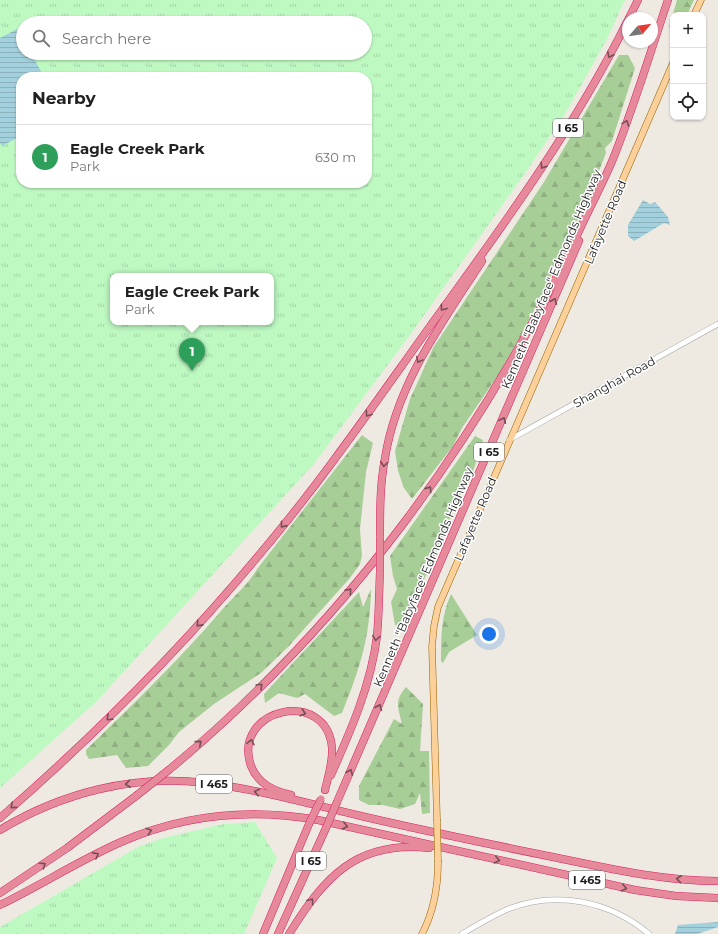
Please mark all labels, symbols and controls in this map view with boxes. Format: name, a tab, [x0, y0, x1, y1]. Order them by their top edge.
north arrow	[622, 12, 658, 48]
map controls	[670, 12, 706, 120]
button: +	[670, 12, 706, 48]
search box	[16, 16, 372, 60]
icon: search	[30, 27, 52, 49]
text: Search here	[62, 29, 151, 48]
button: −	[670, 48, 706, 84]
one-way arrow	[607, 51, 615, 58]
button: locate	[670, 84, 706, 120]
text: Nearby	[32, 88, 96, 108]
road number: I 65	[553, 119, 583, 137]
one-way arrow	[621, 120, 630, 127]
text: Eagle Creek Park	[70, 139, 205, 158]
text: 1	[42, 149, 48, 165]
text: 630 m	[315, 149, 356, 165]
text: Park	[70, 158, 100, 174]
one-way arrow	[540, 162, 548, 169]
street label: Kenneth "Babyface" Edmonds Highway	[498, 167, 604, 391]
street label: Lafayette Road	[581, 178, 629, 266]
popup	[110, 273, 274, 325]
text: Eagle Creek Park	[125, 282, 259, 301]
one-way arrow	[550, 298, 558, 305]
text: Park	[125, 301, 154, 317]
one-way arrow	[441, 304, 448, 311]
pin: 1	[179, 338, 205, 371]
street label: Shanghai Road	[570, 353, 658, 411]
one-way arrow	[417, 355, 424, 363]
one-way arrow	[365, 410, 373, 417]
one-way arrow	[498, 417, 506, 424]
road number: I 65	[474, 443, 504, 461]
one-way arrow	[380, 461, 389, 467]
street label: Kenneth "Babyface" Edmonds Highway	[370, 465, 476, 689]
street label: Lafayette Road	[451, 475, 499, 563]
one-way arrow	[424, 486, 432, 493]
one-way arrow	[281, 521, 288, 528]
one-way arrow	[344, 589, 351, 596]
one-way arrow	[196, 619, 204, 627]
your location	[479, 624, 499, 644]
one-way arrow	[372, 635, 381, 642]
one-way arrow	[255, 683, 263, 691]
one-way arrow	[374, 703, 382, 710]
one-way arrow	[299, 708, 306, 717]
one-way arrow	[106, 713, 114, 721]
one-way arrow	[246, 739, 254, 746]
one-way arrow	[195, 741, 202, 748]
one-way arrow	[345, 769, 353, 777]
road number: I 465	[196, 775, 232, 793]
one-way arrow	[125, 779, 131, 788]
one-way arrow	[254, 789, 260, 797]
one-way arrow	[11, 801, 18, 808]
one-way arrow	[342, 821, 349, 829]
one-way arrow	[145, 827, 152, 836]
one-way arrow	[92, 852, 99, 859]
road number: I 65	[296, 852, 326, 870]
one-way arrow	[493, 856, 500, 864]
one-way arrow	[39, 862, 46, 870]
road number: I 465	[569, 871, 605, 889]
one-way arrow	[676, 875, 682, 884]
one-way arrow	[620, 883, 627, 892]
one-way arrow	[306, 899, 313, 906]

